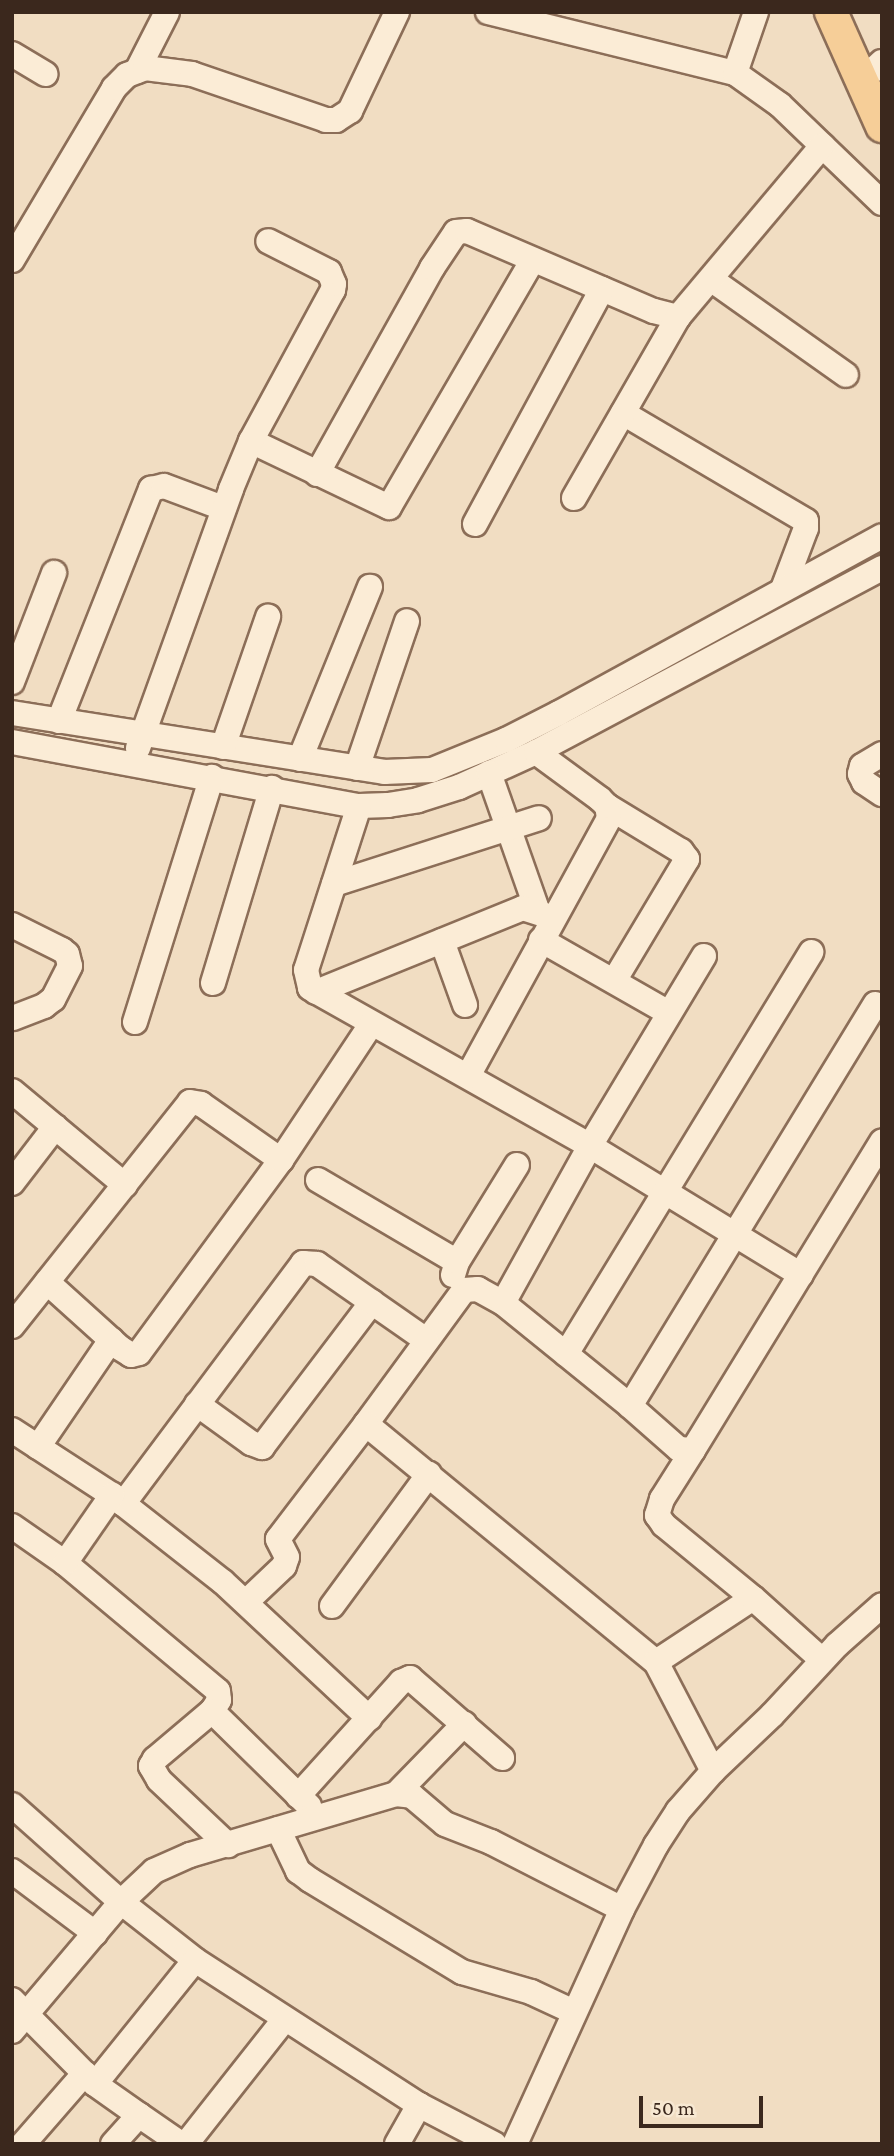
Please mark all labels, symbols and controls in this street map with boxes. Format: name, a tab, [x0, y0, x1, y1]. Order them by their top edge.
scale bar	[642, 2082, 766, 2126]
text: 50 m	[652, 2096, 695, 2120]

